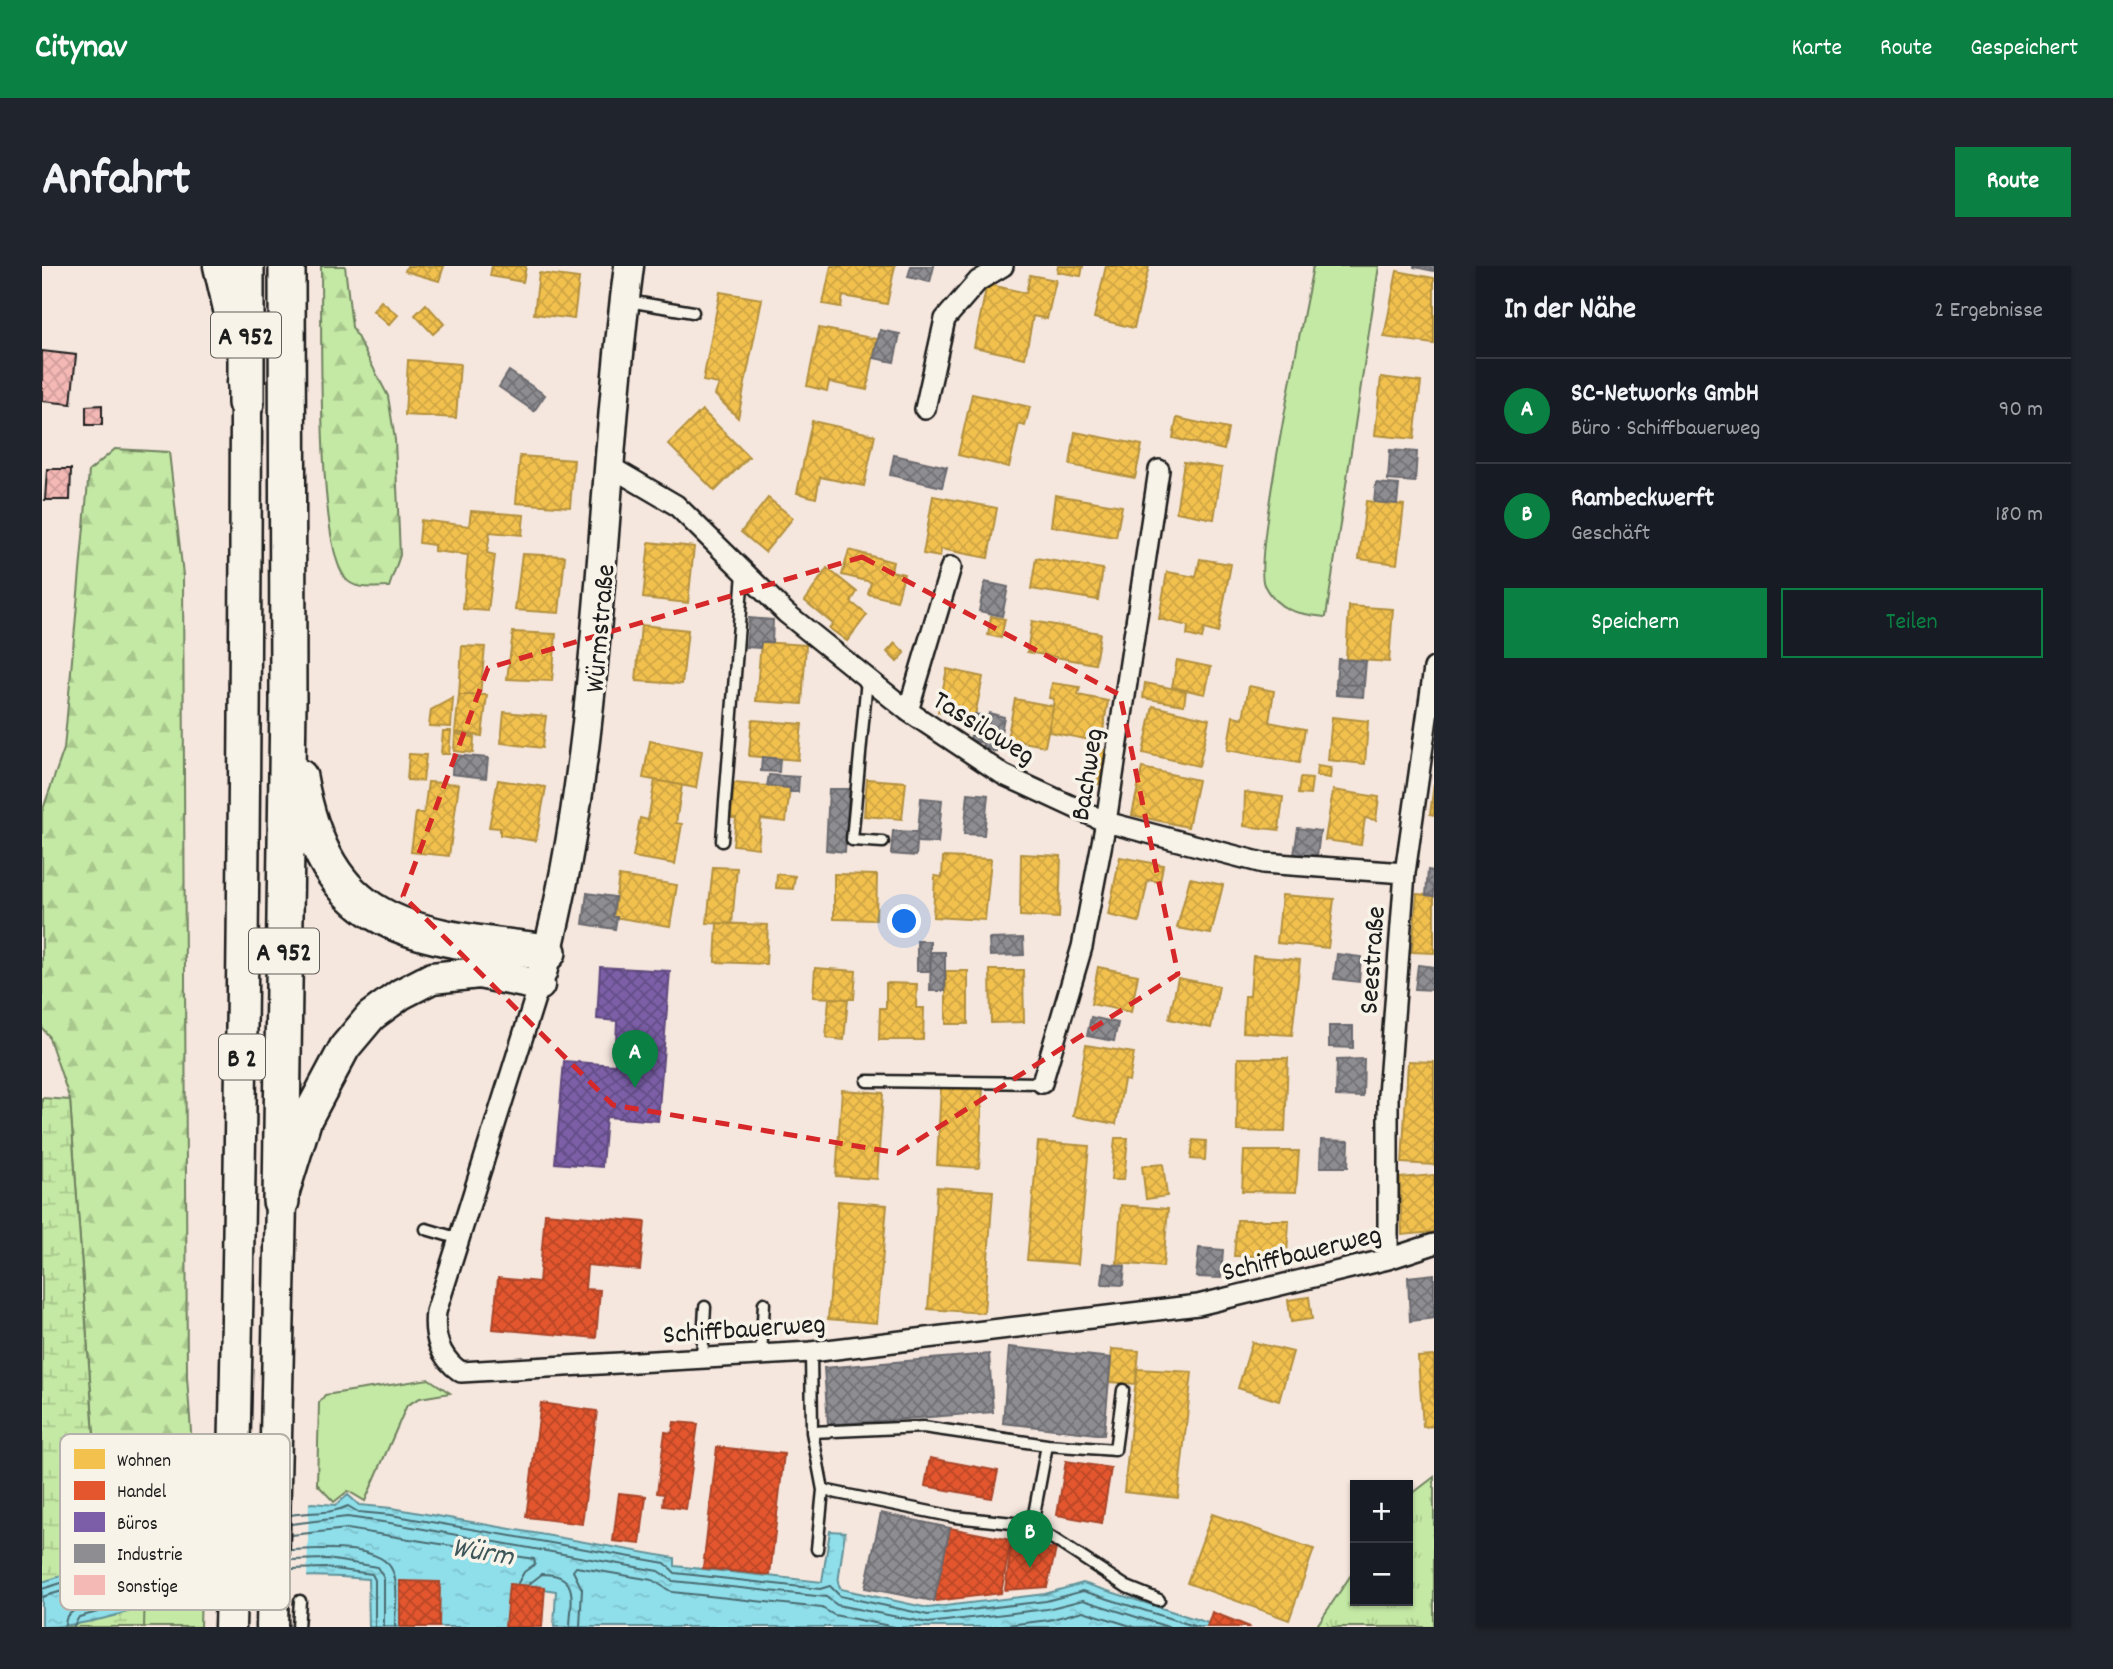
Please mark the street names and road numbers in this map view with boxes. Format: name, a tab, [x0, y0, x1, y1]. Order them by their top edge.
road number: A 952	[211, 312, 281, 358]
street label: Würmstraße	[577, 562, 629, 694]
street label: Tassiloweg	[923, 683, 1042, 778]
street label: Bachweg	[1063, 726, 1117, 824]
street label: Seestraße	[1351, 905, 1399, 1016]
road number: A 952	[249, 929, 319, 974]
road number: B 2	[219, 1034, 265, 1080]
street label: Schiffbauerweg	[1218, 1217, 1386, 1295]
street label: Schiffbauerweg	[662, 1306, 827, 1358]

